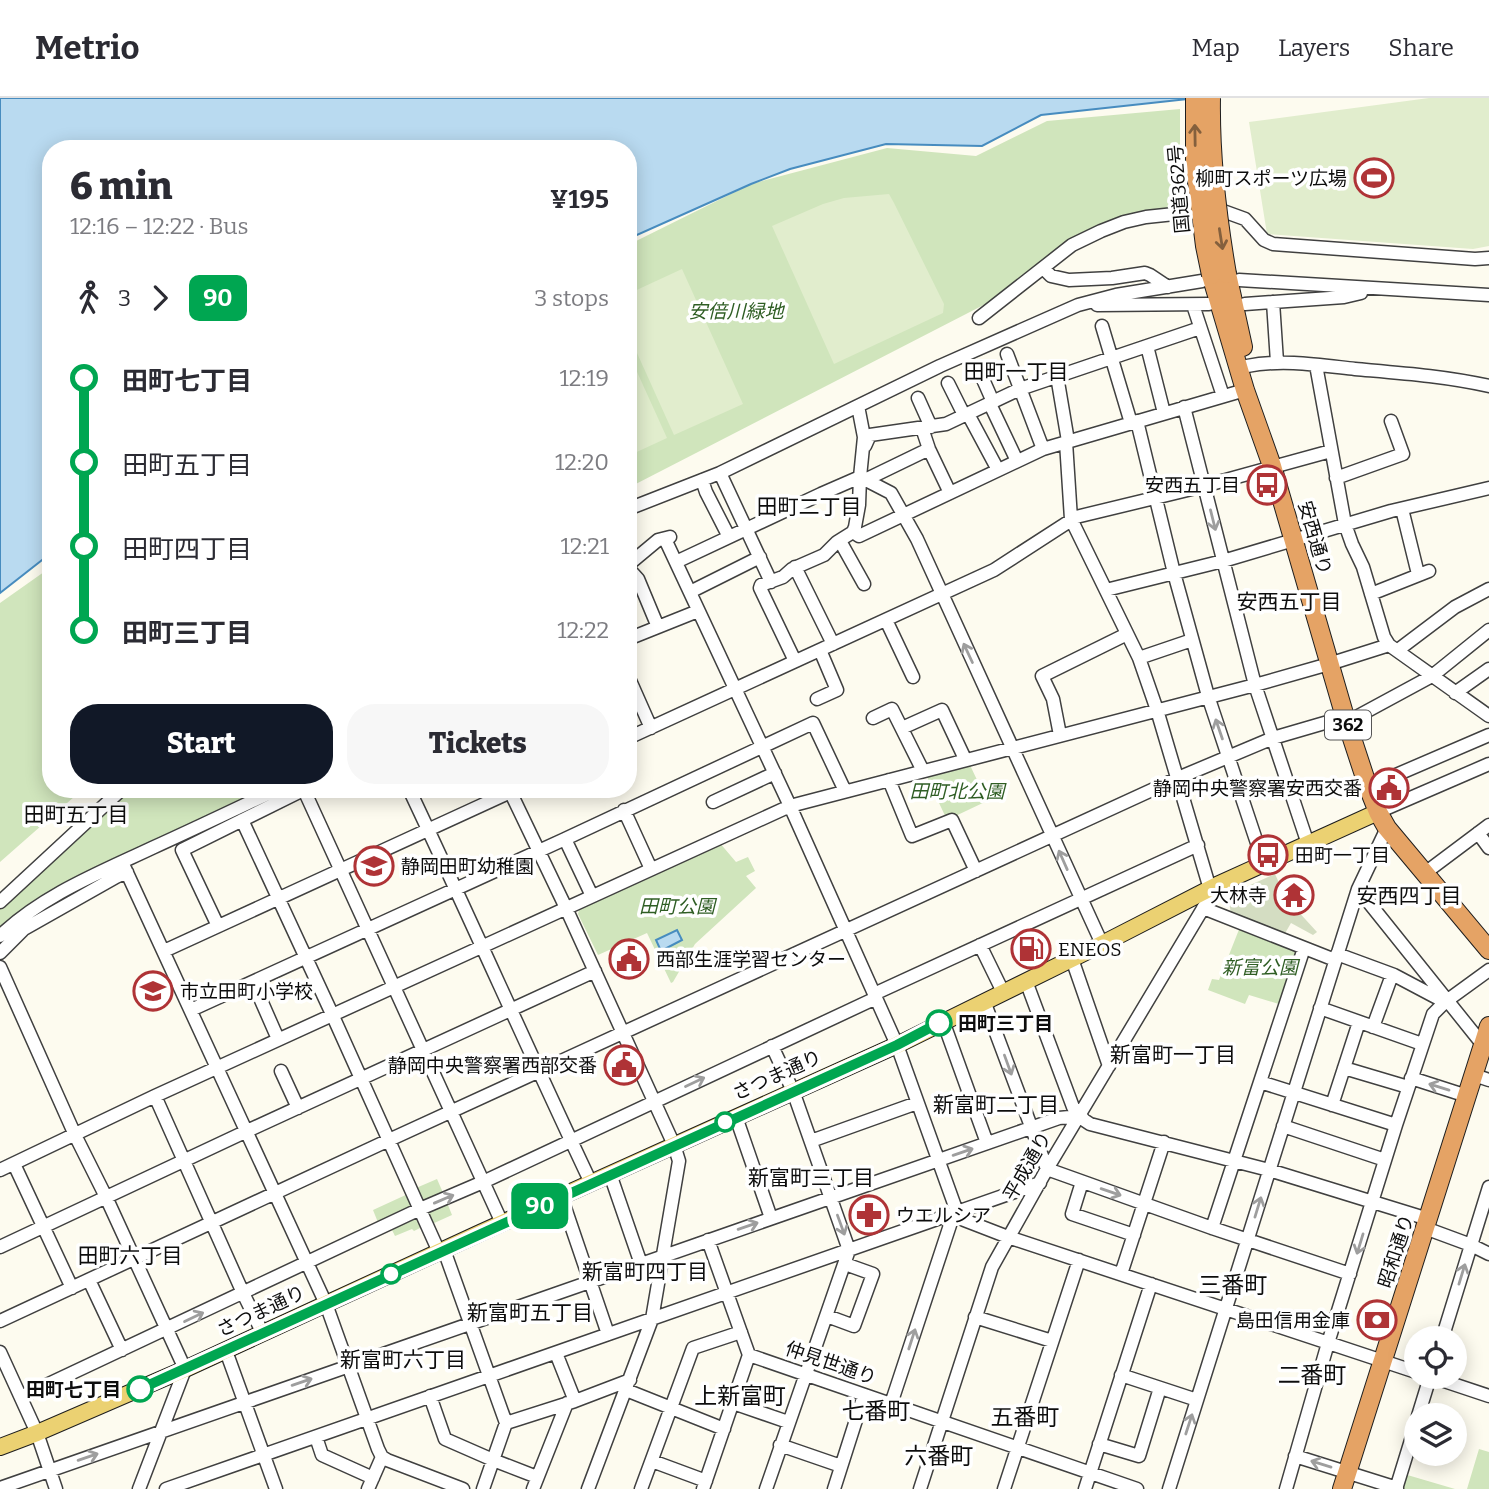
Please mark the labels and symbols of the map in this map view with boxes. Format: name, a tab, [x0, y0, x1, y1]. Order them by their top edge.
one-way arrow	[1188, 123, 1202, 146]
street label: 国道362号	[1164, 144, 1194, 234]
sports icon: 柳町スポーツ広場	[1353, 157, 1395, 199]
place label: 柳町スポーツ広場	[1195, 167, 1347, 190]
one-way arrow	[1215, 227, 1228, 250]
park label: 安倍川緑地	[688, 300, 785, 323]
district label: 田町一丁目	[964, 359, 1069, 385]
bus stop icon: 安西五丁目	[1246, 464, 1288, 506]
place label: 安西五丁目	[1145, 474, 1240, 497]
district label: 田町二丁目	[757, 494, 862, 520]
street label: 安西通り	[1293, 498, 1337, 578]
one-way arrow	[1207, 509, 1220, 531]
district label: 安西五丁目	[1237, 589, 1342, 615]
one-way arrow	[961, 643, 975, 664]
road number: 362	[1325, 710, 1371, 740]
one-way arrow	[1212, 719, 1225, 741]
public building icon: 静岡中央警察署安西交番	[1368, 767, 1410, 809]
place label: 静岡中央警察署安西交番	[1153, 777, 1362, 800]
park label: 田町北公園	[909, 780, 1007, 803]
district label: 田町五丁目	[24, 802, 129, 828]
bus stop icon: 田町一丁目	[1247, 834, 1289, 876]
place label: 田町一丁目	[1295, 844, 1390, 867]
school or university icon: 静岡田町幼稚園	[353, 845, 395, 887]
one-way arrow	[1056, 850, 1069, 871]
place label: 静岡田町幼稚園	[401, 855, 534, 878]
temple icon: 大林寺	[1273, 874, 1315, 916]
district label: 安西四丁目	[1357, 883, 1462, 909]
place label: 大林寺	[1210, 884, 1267, 907]
park label: 田町公園	[639, 895, 718, 918]
fuel station icon: ENEOS	[1010, 928, 1052, 970]
public building icon: 西部生涯学習センター	[608, 938, 650, 980]
place label: ENEOS	[1058, 938, 1122, 961]
place label: 西部生涯学習センター	[656, 948, 846, 971]
park label: 新富公園	[1222, 956, 1301, 979]
school or university icon: 市立田町小学校	[132, 970, 174, 1012]
place label: 市立田町小学校	[180, 980, 313, 1003]
marker: 田町三丁目	[926, 1010, 952, 1036]
place label: 田町三丁目	[958, 1012, 1053, 1035]
district label: 新富町一丁目	[1110, 1042, 1236, 1068]
public building icon: 静岡中央警察署西部交番	[603, 1044, 645, 1086]
street label: さつま通り	[729, 1045, 825, 1105]
place label: 静岡中央警察署西部交番	[388, 1054, 597, 1077]
one-way arrow	[1003, 1054, 1015, 1076]
one-way arrow	[684, 1075, 705, 1089]
one-way arrow	[1428, 1080, 1450, 1093]
district label: 新富町二丁目	[933, 1092, 1059, 1118]
unlabelled marker	[715, 1112, 735, 1132]
street label: 平成通り	[998, 1127, 1056, 1205]
one-way arrow	[952, 1145, 974, 1157]
district label: 新富町三丁目	[748, 1165, 874, 1191]
line badge: 90	[508, 1183, 572, 1229]
one-way arrow	[1100, 1186, 1122, 1199]
one-way arrow	[433, 1192, 454, 1205]
pharmacy icon: ウエルシア	[848, 1194, 890, 1236]
one-way arrow	[1252, 1196, 1265, 1218]
place label: ウエルシア	[896, 1204, 991, 1227]
street label: 昭和通り	[1373, 1211, 1419, 1291]
one-way arrow	[836, 1213, 848, 1235]
one-way arrow	[737, 1219, 759, 1231]
one-way arrow	[1352, 1233, 1365, 1255]
district label: 田町六丁目	[78, 1243, 183, 1269]
district label: 新富町四丁目	[582, 1259, 708, 1285]
one-way arrow	[1457, 1263, 1470, 1285]
unlabelled marker	[381, 1264, 401, 1284]
district label: 三番町	[1199, 1271, 1268, 1299]
street label: さつま通り	[213, 1280, 309, 1342]
bank icon: 島田信用金庫	[1356, 1299, 1398, 1341]
district label: 新富町五丁目	[467, 1300, 593, 1326]
one-way arrow	[183, 1309, 204, 1323]
place label: 島田信用金庫	[1236, 1309, 1350, 1332]
one-way arrow	[906, 1328, 919, 1350]
street label: 仲見世通り	[782, 1337, 880, 1389]
district label: 新富町六丁目	[340, 1347, 466, 1373]
district label: 二番町	[1278, 1361, 1347, 1389]
one-way arrow	[291, 1375, 313, 1388]
marker: 田町七丁目	[127, 1376, 153, 1402]
place label: 田町七丁目	[26, 1378, 121, 1401]
district label: 上新富町	[694, 1382, 786, 1410]
district label: 七番町	[842, 1397, 911, 1425]
district label: 五番町	[991, 1403, 1060, 1431]
one-way arrow	[1184, 1413, 1197, 1435]
district label: 六番町	[905, 1442, 974, 1470]
one-way arrow	[76, 1450, 98, 1462]
one-way arrow	[1310, 1457, 1332, 1470]

